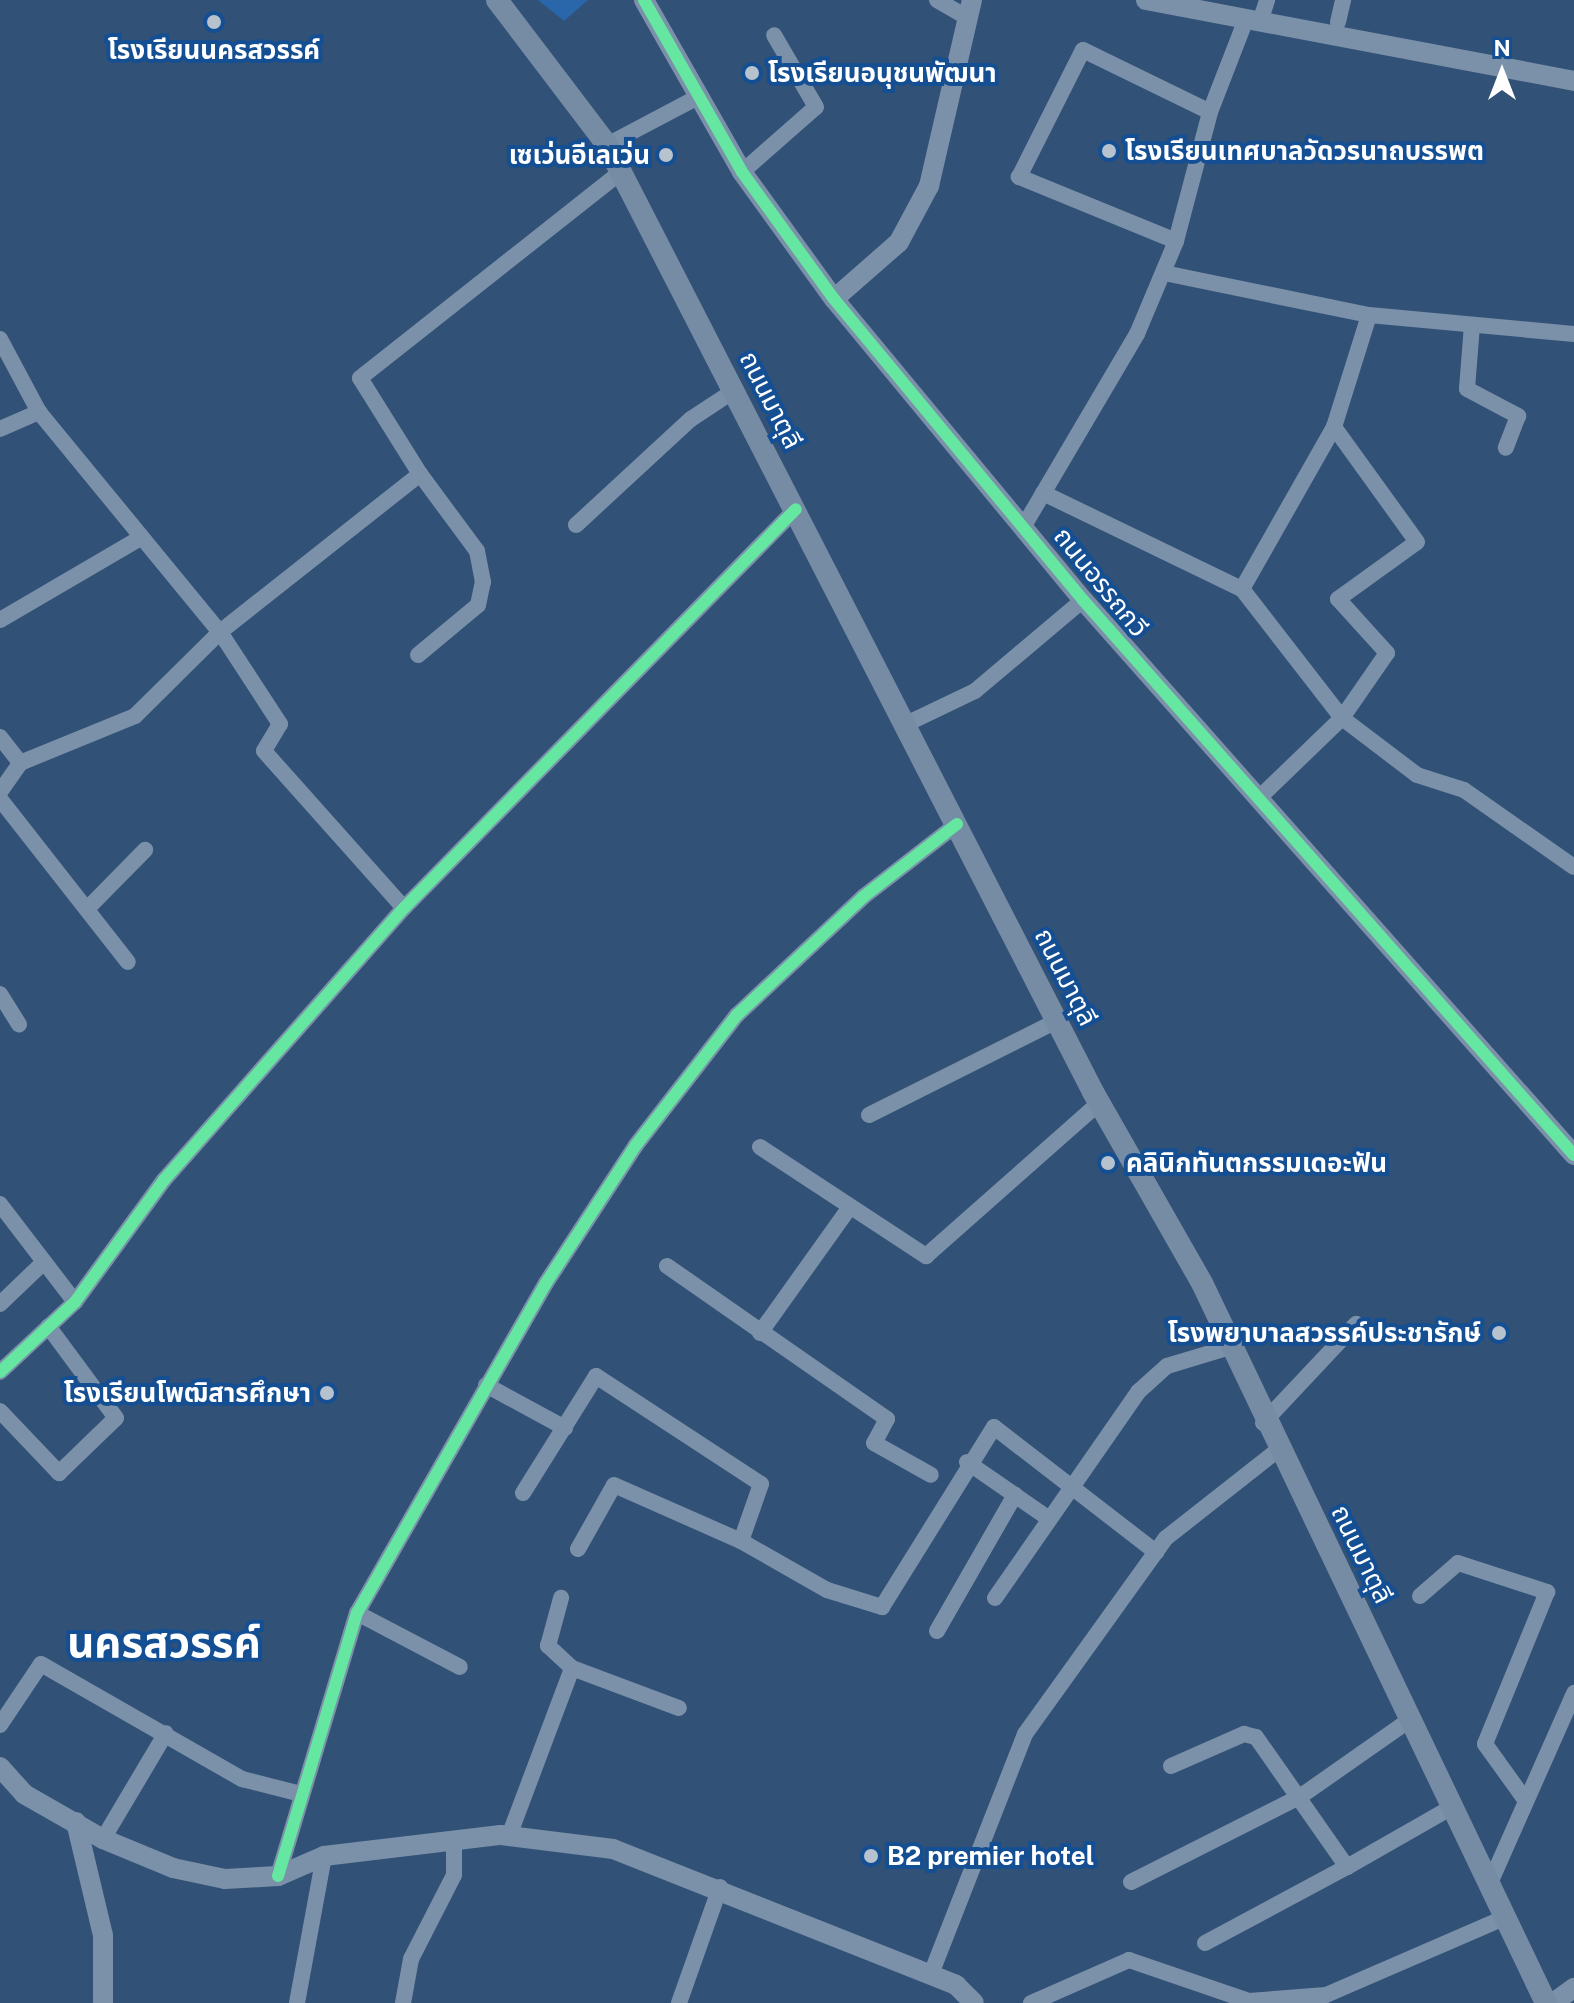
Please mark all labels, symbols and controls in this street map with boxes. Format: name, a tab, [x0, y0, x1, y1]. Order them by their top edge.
marker: โรงเรียนนครสวรรค์	[205, 13, 223, 31]
north arrow	[1462, 32, 1542, 112]
place label: โรงเรียนนครสวรรค์	[108, 34, 320, 66]
text: N	[1493, 35, 1511, 61]
place label: โรงเรียนอนุชนพัฒนา	[768, 57, 997, 89]
marker: โรงเรียนอนุชนพัฒนา	[743, 64, 761, 82]
place label: โรงเรียนเทศบาลวัดวรนาถบรรพต	[1125, 135, 1484, 167]
place label: เซเว่นอีเลเว่น	[509, 139, 650, 171]
marker: โรงเรียนเทศบาลวัดวรนาถบรรพต	[1100, 142, 1118, 160]
marker: เซเว่นอีเลเว่น	[657, 146, 675, 164]
street label: ถนนมาตุลี	[733, 346, 809, 454]
street label: ถนนอรรถกวี	[1047, 521, 1155, 643]
street label: ถนนมาตุลี	[1028, 923, 1104, 1031]
place label: คลินิกทันตกรรมเดอะฟัน	[1126, 1147, 1387, 1179]
marker: คลินิกทันตกรรมเดอะฟัน	[1097, 1152, 1119, 1174]
place label: โรงพยาบาลสวรรค์ประชารักษ์	[1168, 1317, 1481, 1349]
marker: โรงพยาบาลสวรรค์ประชารักษ์	[1488, 1322, 1510, 1344]
place label: โรงเรียนโพฒิสารศึกษา	[64, 1377, 311, 1409]
marker: โรงเรียนโพฒิสารศึกษา	[318, 1384, 336, 1402]
street label: ถนนมาตุลี	[1325, 1500, 1399, 1608]
district label: นครสวรรค์	[67, 1617, 261, 1667]
place label: B2 premier hotel	[887, 1840, 1094, 1872]
marker: B2 premier hotel	[862, 1847, 880, 1865]

